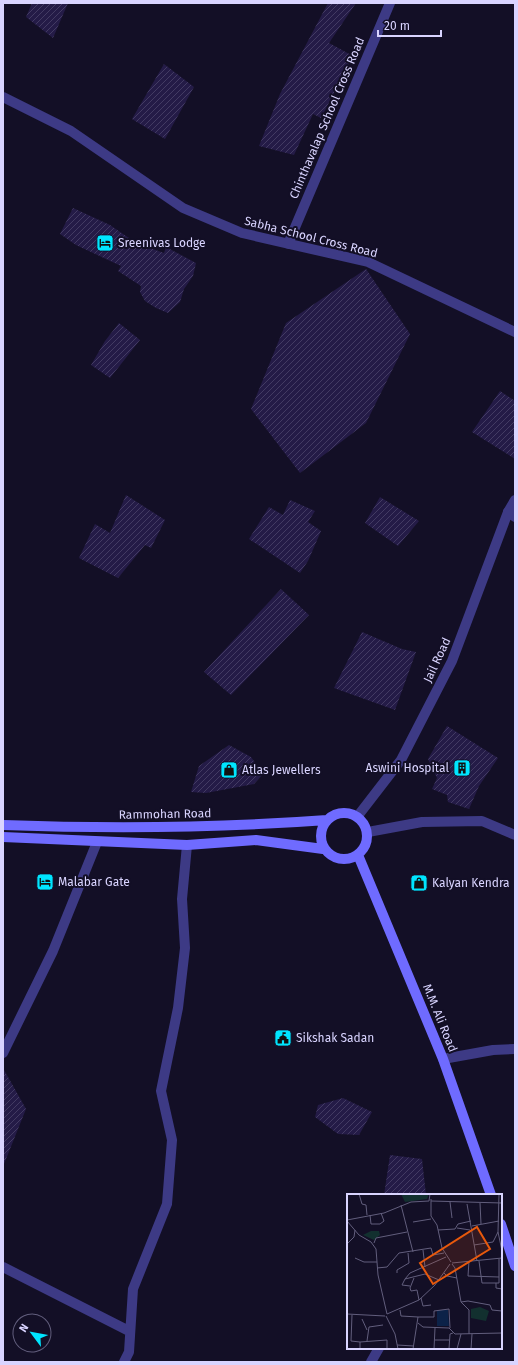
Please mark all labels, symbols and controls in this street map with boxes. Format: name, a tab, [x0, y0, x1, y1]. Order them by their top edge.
scale bar	[378, 12, 441, 38]
text: 20 m	[384, 19, 410, 33]
street label: Chinthavalap School Cross Road	[287, 35, 367, 201]
street label: Sabha School Cross Road	[243, 214, 379, 260]
hotel icon: Sreenivas Lodge	[95, 233, 115, 253]
place label: Sreenivas Lodge	[118, 236, 206, 250]
street label: Jail Road	[421, 635, 453, 685]
building icon: Aswini Hospital	[452, 758, 472, 778]
shop icon: Atlas Jewellers	[219, 760, 239, 780]
place label: Aswini Hospital	[366, 761, 449, 775]
place label: Atlas Jewellers	[242, 763, 321, 777]
street label: Rammohan Road	[119, 806, 211, 822]
hotel icon: Malabar Gate	[35, 872, 55, 892]
shop icon: Kalyan Kendra	[409, 873, 429, 893]
place label: Malabar Gate	[58, 875, 130, 889]
place label: Kalyan Kendra	[432, 876, 510, 890]
street label: M.M. Ali Road	[420, 982, 460, 1054]
public building icon: Sikshak Sadan	[273, 1028, 293, 1048]
place label: Sikshak Sadan	[296, 1031, 374, 1045]
inset map	[347, 1194, 502, 1349]
north arrow	[12, 1313, 52, 1353]
text: N	[16, 1321, 31, 1335]

